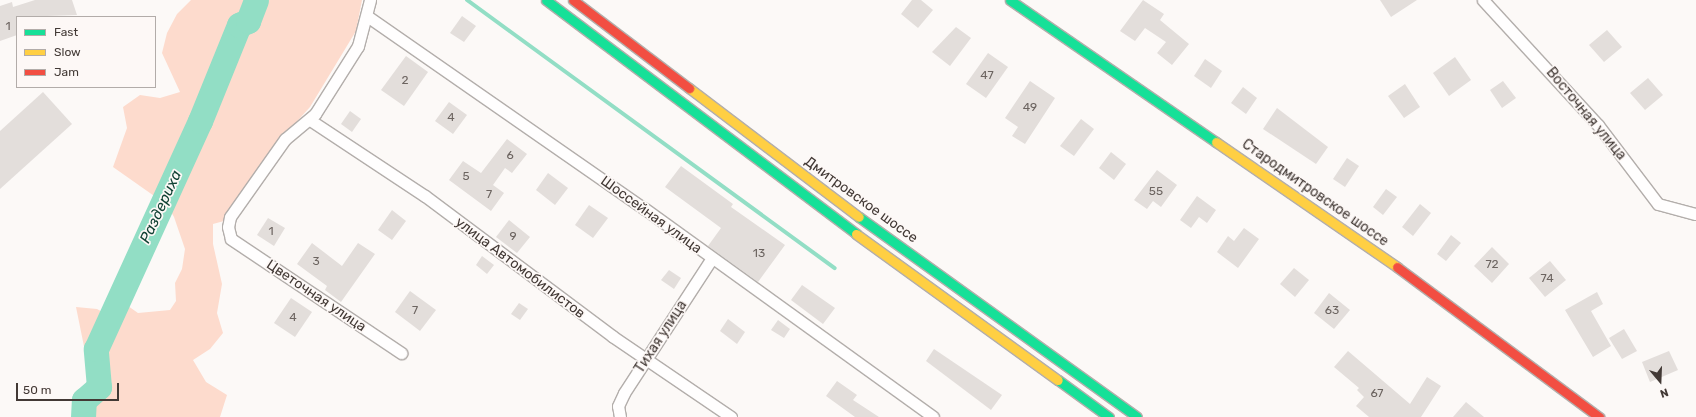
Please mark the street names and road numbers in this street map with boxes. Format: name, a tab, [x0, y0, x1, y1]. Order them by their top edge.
street label: Восточная улица	[1542, 64, 1630, 164]
street label: Стародмитровское шоссе	[1238, 136, 1392, 250]
street label: Дмитровское шоссе	[801, 153, 921, 247]
street label: Шоссейная улица	[597, 173, 705, 257]
street label: улица Автомобилистов	[452, 214, 588, 322]
street label: Цветочная улица	[263, 256, 369, 336]
street label: Тихая улица	[631, 298, 691, 376]

